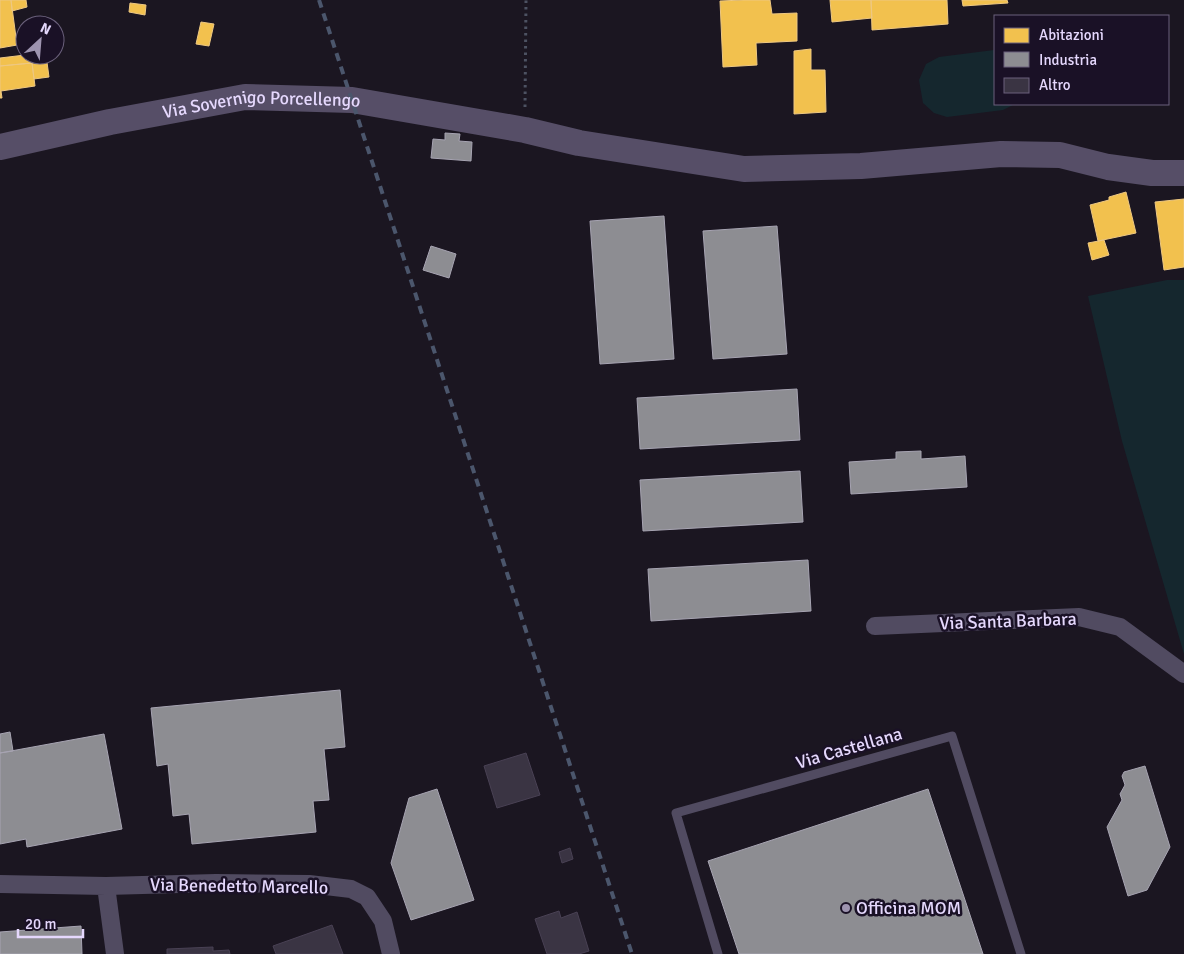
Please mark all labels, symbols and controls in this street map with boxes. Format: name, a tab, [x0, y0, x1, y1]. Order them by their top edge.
north arrow	[15, 15, 65, 65]
legend	[994, 15, 1169, 105]
text: N	[37, 19, 54, 39]
text: Abitazioni	[1039, 26, 1104, 44]
text: Industria	[1039, 51, 1097, 69]
text: Altro	[1039, 76, 1071, 94]
street label: Via Sovernigo Porcellengo	[161, 86, 362, 123]
street label: Via Santa Barbara	[939, 608, 1077, 634]
street label: Via Castellana	[793, 722, 905, 774]
street label: Via Benedetto Marcello	[150, 873, 328, 899]
place label: Officina MOM	[856, 897, 961, 919]
marker: Officina MOM	[840, 902, 852, 914]
scale bar	[18, 906, 82, 938]
text: 20 m	[25, 915, 56, 933]

